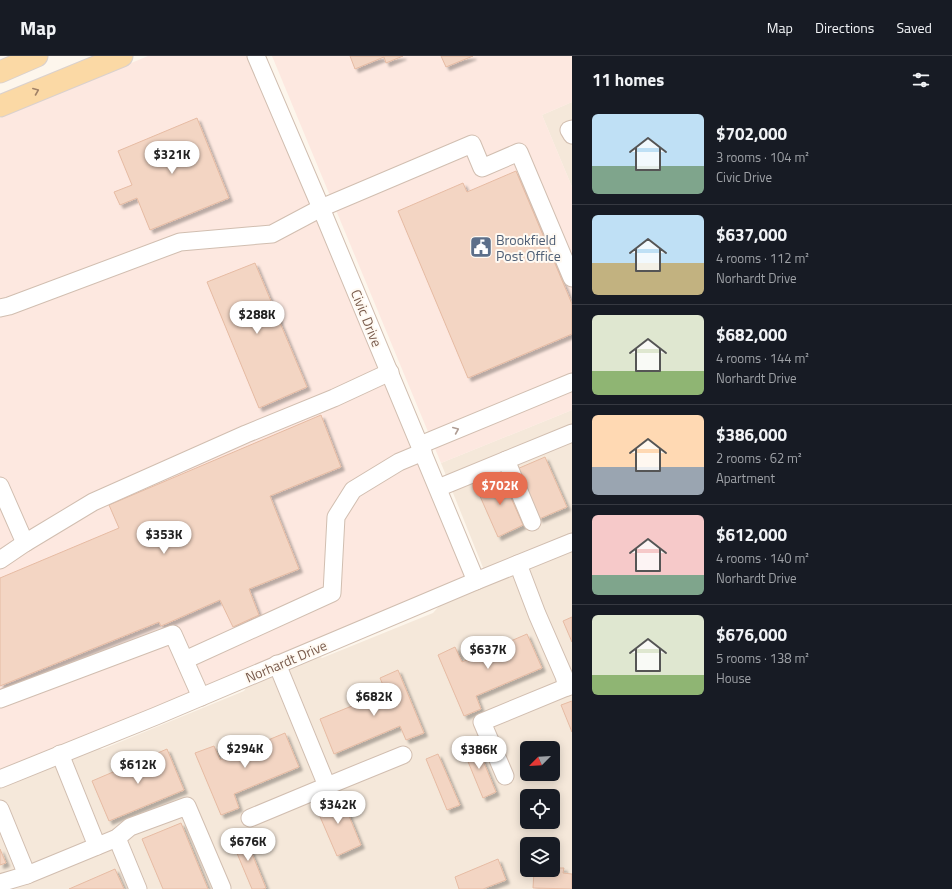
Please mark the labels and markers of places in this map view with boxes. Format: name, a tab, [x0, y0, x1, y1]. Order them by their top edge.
pin: $321K	[144, 141, 200, 175]
place label: Brookfield Post Office	[496, 229, 561, 266]
public building icon: Brookfield Post Office	[468, 234, 494, 260]
pin: $288K	[229, 301, 285, 335]
pin: $702K	[472, 472, 528, 506]
pin: $353K	[136, 521, 192, 555]
pin: $637K	[460, 636, 516, 670]
pin: $682K	[346, 683, 402, 717]
pin: $294K	[217, 735, 273, 769]
pin: $386K	[451, 736, 507, 770]
pin: $612K	[110, 751, 166, 785]
pin: $342K	[310, 791, 366, 825]
pin: $676K	[220, 828, 276, 862]

